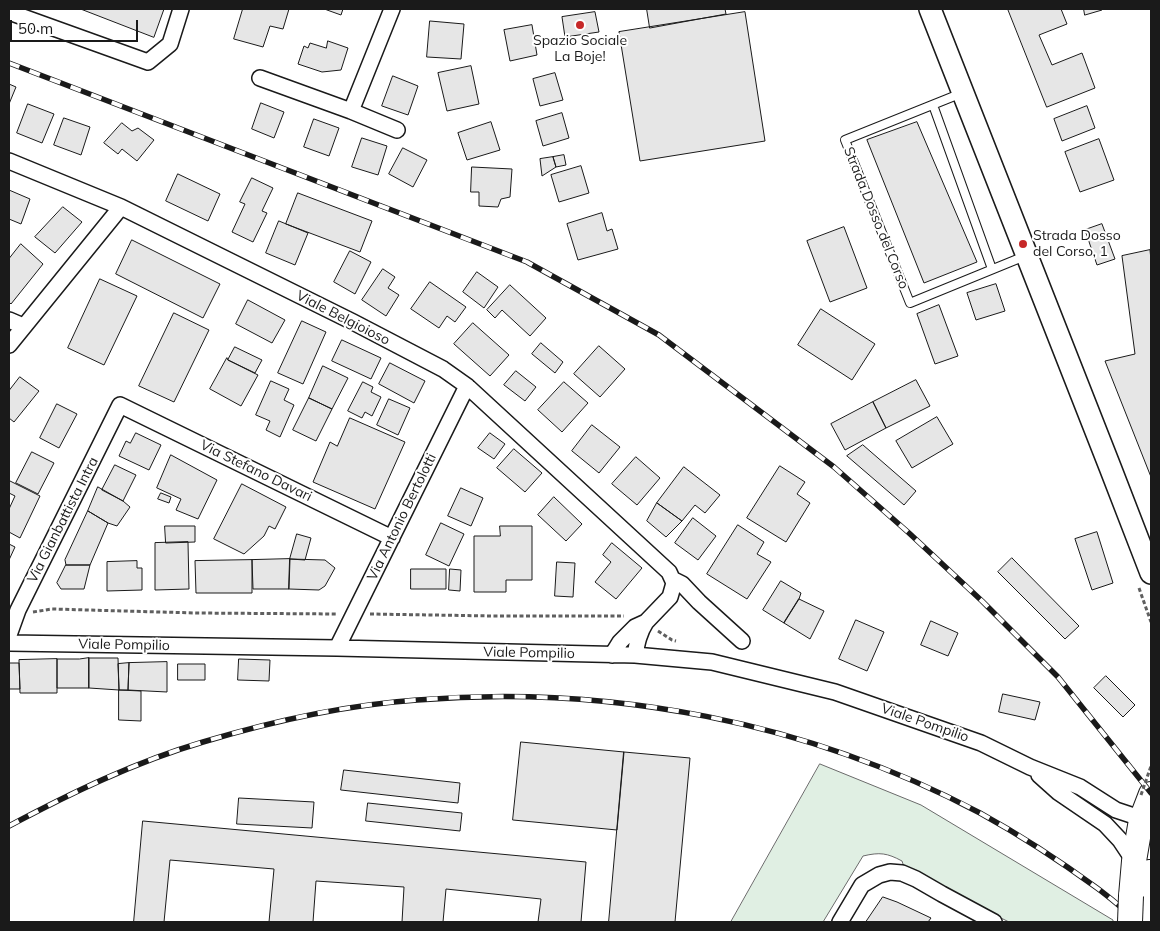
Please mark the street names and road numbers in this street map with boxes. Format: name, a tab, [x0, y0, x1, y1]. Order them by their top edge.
street label: Strada Dosso del Corso	[840, 145, 912, 291]
street label: Viale Belgioioso	[293, 287, 393, 349]
street label: Via Stefano Davari	[197, 437, 315, 505]
street label: Via Antonio Bertolotti	[364, 451, 440, 583]
street label: Via Gianbattista Intra	[24, 454, 102, 586]
street label: Viale Pompilio	[78, 636, 170, 654]
street label: Viale Pompilio	[483, 644, 575, 662]
street label: Viale Pompilio	[879, 700, 971, 746]

